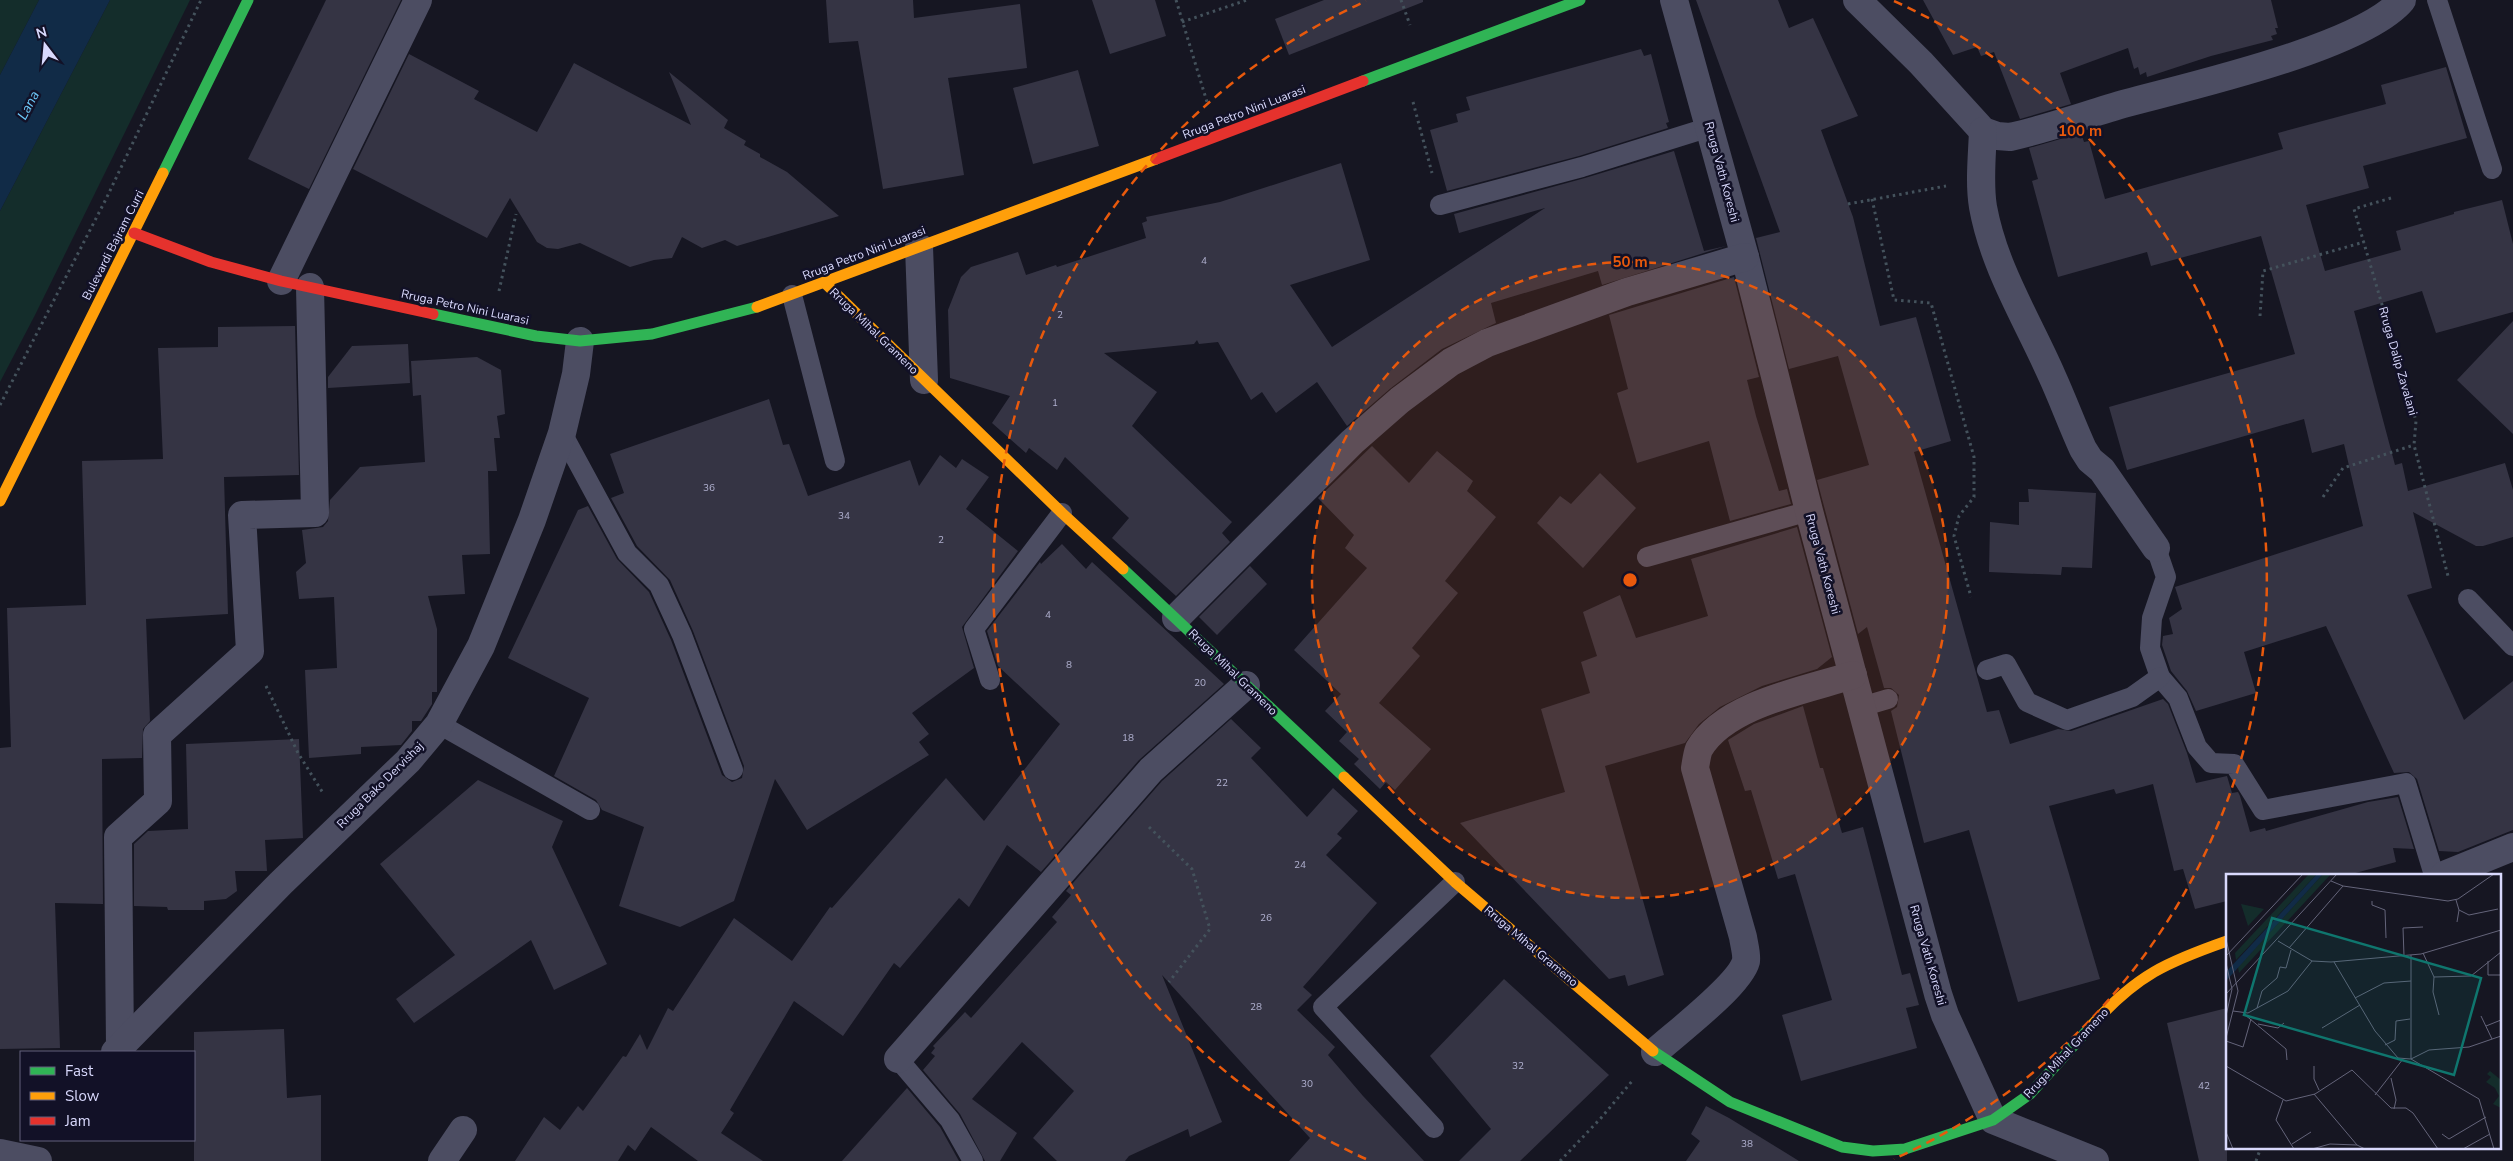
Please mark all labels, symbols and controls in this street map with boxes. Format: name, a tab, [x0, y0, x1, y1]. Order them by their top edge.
north arrow	[20, 20, 70, 70]
text: N	[34, 22, 49, 44]
street label: Rruga Petro Nini Luarasi	[1180, 81, 1308, 143]
water label: Lana	[13, 87, 44, 123]
street label: Rruga Vath Koreshi	[1701, 120, 1743, 224]
text: 100 m	[2058, 121, 2102, 141]
street label: Bulevardi Bajram Curri	[78, 187, 148, 303]
street label: Rruga Petro Nini Luarasi	[800, 222, 928, 284]
text: 50 m	[1612, 252, 1648, 272]
house number: 4	[1201, 254, 1207, 268]
street label: Rruga Mihal Grameno	[826, 284, 922, 378]
street label: Rruga Petro Nini Luarasi	[400, 286, 530, 328]
street label: Rruga Dalip Zavalani	[2375, 305, 2421, 417]
house number: 2	[1057, 308, 1063, 322]
house number: 1	[1052, 396, 1058, 410]
house number: 36	[703, 481, 715, 495]
house number: 34	[838, 509, 850, 523]
street label: Rruga Vath Koreshi	[1802, 512, 1844, 616]
house number: 2	[938, 533, 944, 547]
centre of rings	[1621, 571, 1639, 589]
house number: 4	[1045, 608, 1051, 622]
street label: Rruga Mihal Grameno	[1185, 625, 1281, 719]
house number: 8	[1066, 658, 1072, 672]
house number: 20	[1194, 676, 1206, 690]
house number: 18	[1122, 731, 1134, 745]
street label: Rruga Bako Dervishaj	[333, 738, 427, 832]
house number: 22	[1216, 776, 1228, 790]
house number: 24	[1294, 858, 1306, 872]
inset map	[2226, 874, 2500, 1148]
street label: Rruga Mihal Grameno	[1481, 902, 1582, 990]
street label: Rruga Vath Koreshi	[1906, 903, 1950, 1007]
house number: 26	[1260, 911, 1272, 925]
house number: 28	[1250, 1000, 1262, 1014]
street label: Rruga Mihal Grameno	[2020, 1004, 2112, 1102]
legend	[20, 1051, 195, 1141]
house number: 32	[1512, 1059, 1524, 1073]
text: Fast	[65, 1061, 94, 1081]
house number: 30	[1301, 1077, 1313, 1091]
house number: 42	[2198, 1079, 2210, 1093]
text: Slow	[65, 1086, 100, 1106]
text: Jam	[64, 1111, 91, 1131]
house number: 38	[1741, 1137, 1753, 1151]

